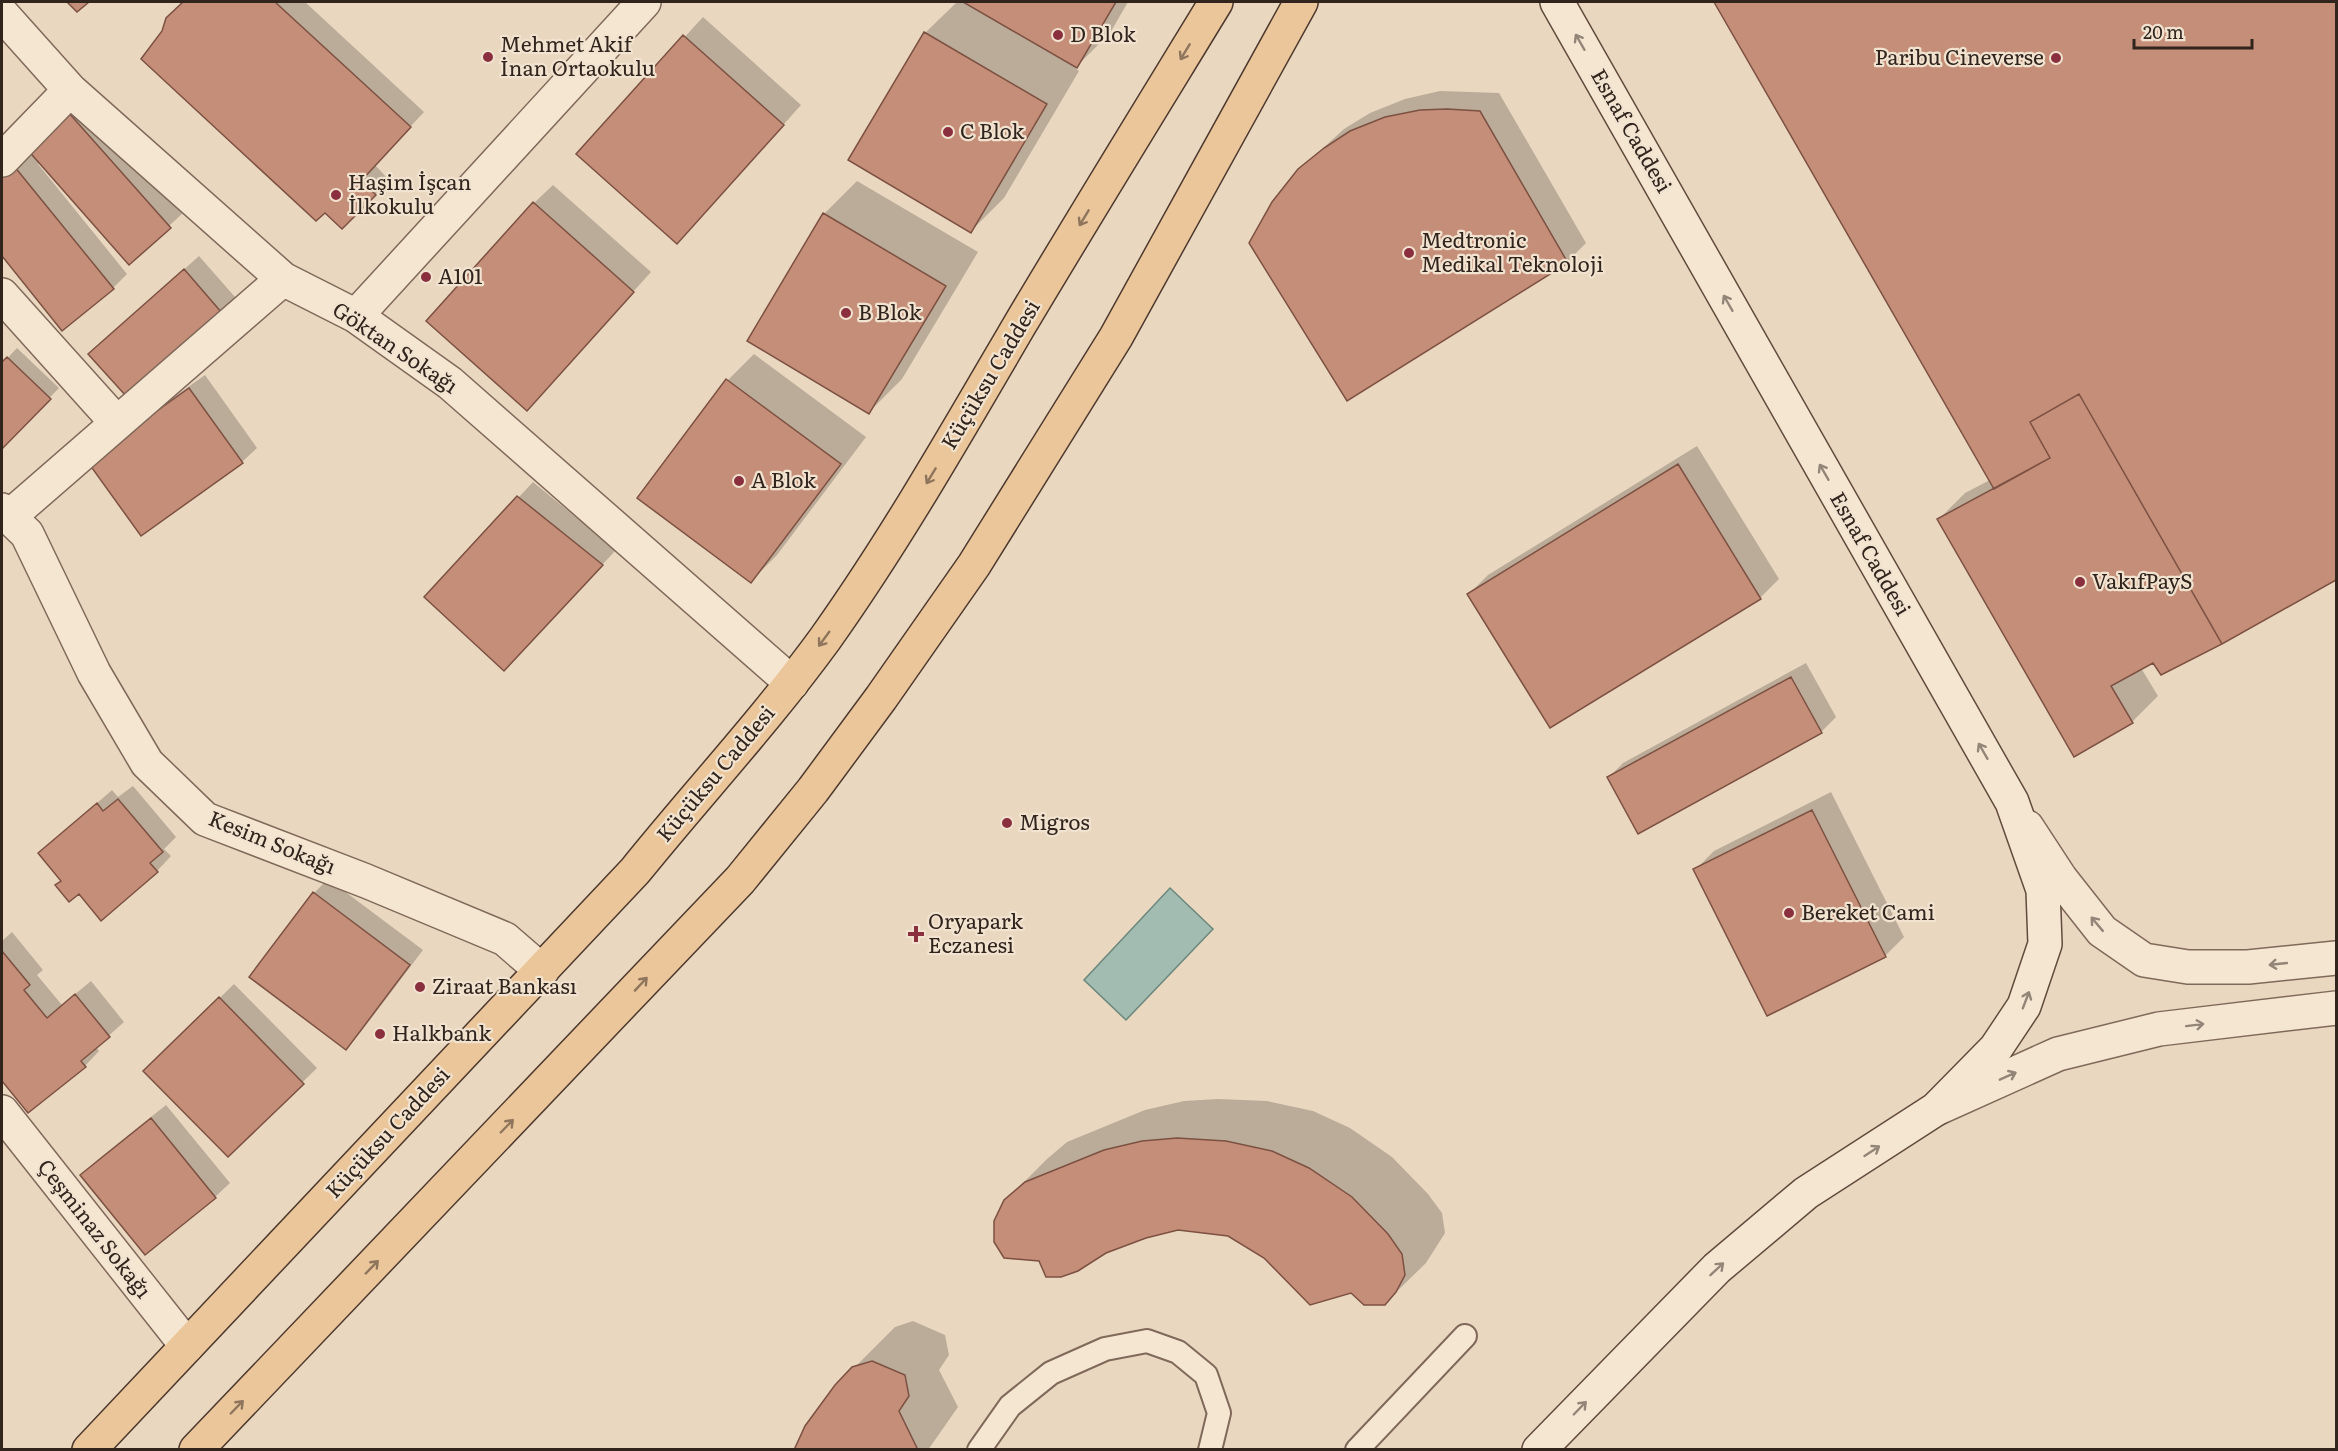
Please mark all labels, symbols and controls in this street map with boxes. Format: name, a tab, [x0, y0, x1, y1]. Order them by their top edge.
scale bar	[2134, 12, 2252, 50]
place label: D Blok	[1070, 17, 1136, 48]
text: 20 m	[2143, 18, 2184, 45]
place label: Mehmet Akif İnan Ortaokulu	[500, 27, 655, 82]
marker: D Blok	[1051, 28, 1065, 42]
one-way arrow	[1574, 34, 1586, 51]
place label: Paribu Cineverse	[1875, 40, 2044, 71]
one-way arrow	[1179, 43, 1191, 60]
marker: Mehmet Akif İnan Ortaokulu	[481, 50, 495, 64]
marker: Paribu Cineverse	[2049, 51, 2063, 65]
street label: Esnaf Caddesi	[1585, 62, 1681, 197]
place label: C Blok	[960, 114, 1025, 145]
marker: C Blok	[941, 125, 955, 139]
place label: Haşim İşcan İlkokulu	[348, 165, 471, 220]
marker: Haşim İşcan İlkokulu	[329, 188, 343, 202]
one-way arrow	[1078, 209, 1090, 226]
place label: Medtronic Medikal Teknoloji	[1421, 223, 1603, 278]
marker: Medtronic Medikal Teknoloji	[1402, 246, 1416, 260]
place label: A101	[438, 259, 483, 290]
marker: A101	[419, 270, 433, 284]
street label: Göktan Sokağı	[327, 292, 465, 399]
street label: Küçüksu Caddesi	[932, 293, 1046, 454]
one-way arrow	[1722, 294, 1733, 312]
place label: B Blok	[858, 295, 922, 326]
marker: B Blok	[839, 306, 853, 320]
place label: A Blok	[751, 463, 816, 494]
one-way arrow	[1818, 464, 1830, 481]
one-way arrow	[924, 467, 936, 484]
marker: A Blok	[732, 474, 746, 488]
street label: Esnaf Caddesi	[1824, 485, 1920, 620]
place label: VakıfPayS	[2092, 564, 2193, 595]
marker: VakıfPayS	[2073, 575, 2087, 589]
one-way arrow	[818, 631, 830, 647]
street label: Küçüksu Caddesi	[648, 697, 781, 847]
one-way arrow	[1977, 743, 1989, 760]
street label: Kesim Sokağı	[205, 801, 341, 880]
place label: Migros	[1019, 805, 1090, 836]
marker: Migros	[1000, 816, 1014, 830]
place label: Bereket Cami	[1801, 895, 1935, 926]
place label: Oryapark Eczanesi	[928, 904, 1023, 959]
marker: Bereket Cami	[1782, 906, 1796, 920]
one-way arrow	[2090, 917, 2104, 932]
marker: Oryapark Eczanesi	[909, 927, 923, 941]
one-way arrow	[2269, 959, 2289, 970]
place label: Ziraat Bankası	[432, 969, 577, 1000]
one-way arrow	[634, 977, 648, 992]
marker: Ziraat Bankası	[413, 980, 427, 994]
one-way arrow	[2021, 991, 2032, 1009]
place label: Halkbank	[392, 1016, 492, 1047]
one-way arrow	[2185, 1019, 2205, 1030]
marker: Halkbank	[373, 1027, 387, 1041]
street label: Küçüksu Caddesi	[317, 1059, 455, 1204]
one-way arrow	[1999, 1070, 2017, 1081]
one-way arrow	[500, 1118, 514, 1133]
one-way arrow	[1863, 1144, 1880, 1157]
street label: Çeşminaz Sokağı	[32, 1151, 160, 1304]
one-way arrow	[365, 1259, 379, 1274]
one-way arrow	[1709, 1262, 1724, 1276]
one-way arrow	[230, 1400, 244, 1415]
one-way arrow	[1573, 1400, 1588, 1415]

